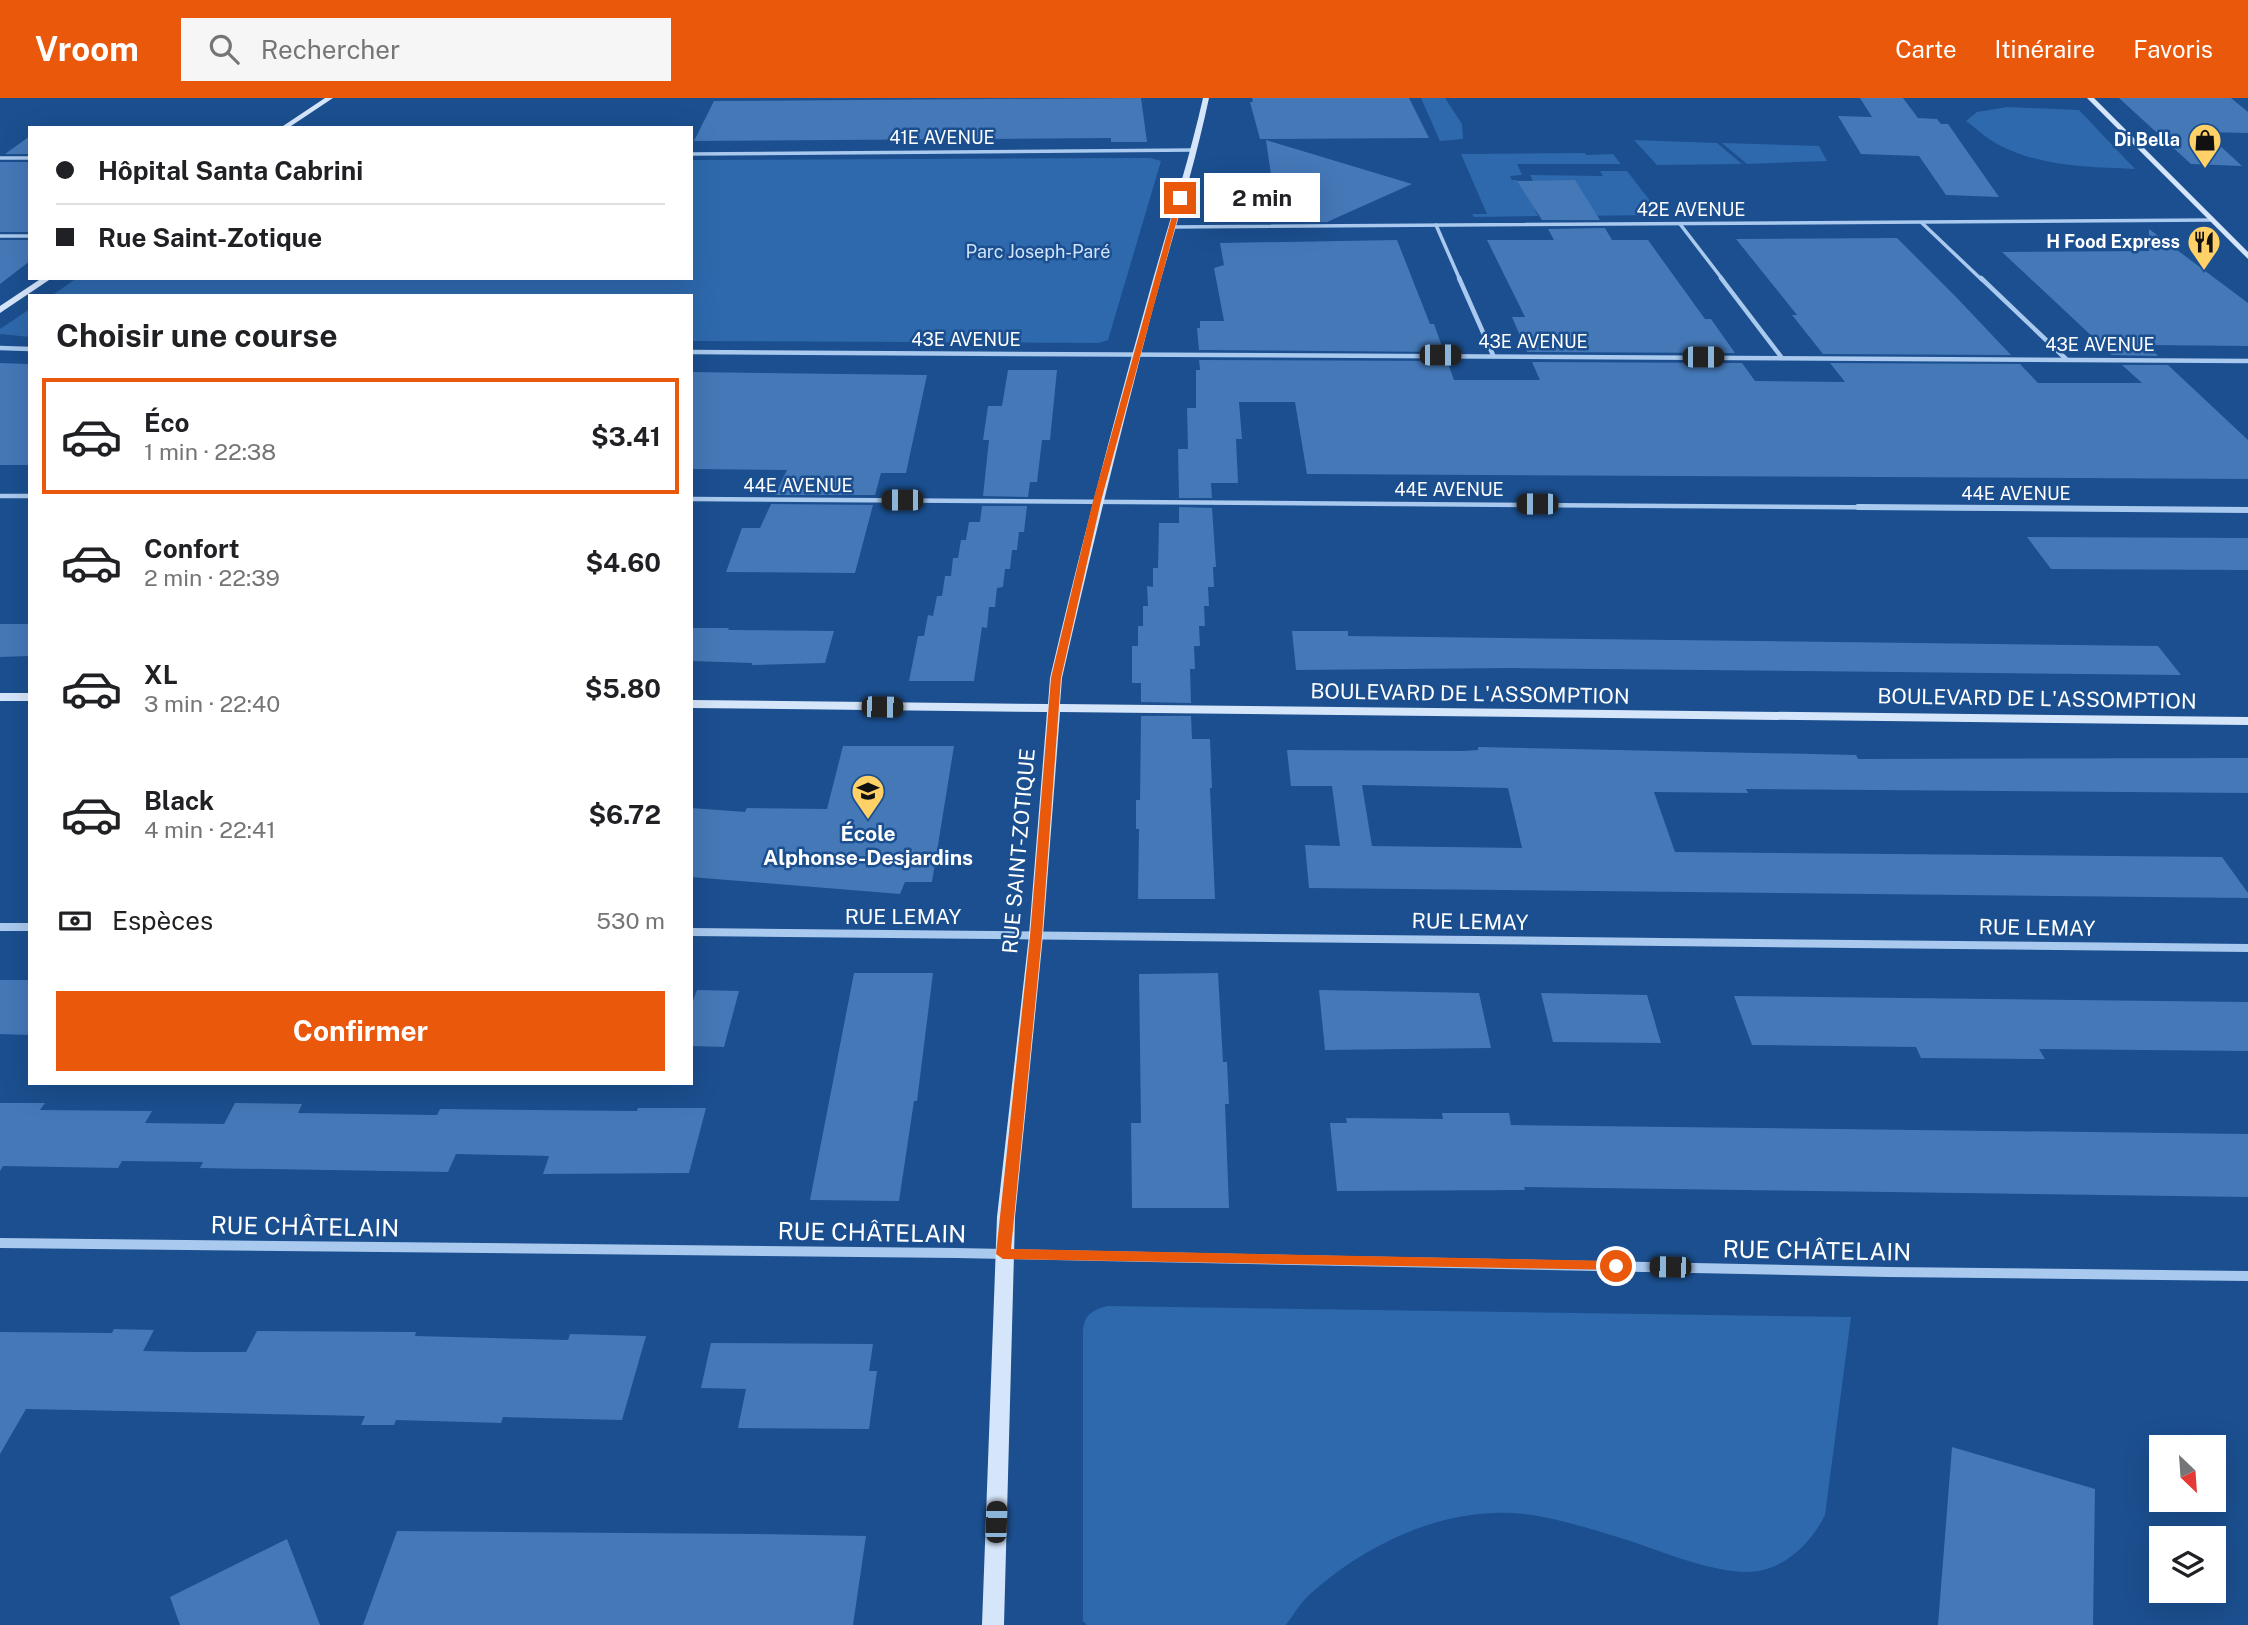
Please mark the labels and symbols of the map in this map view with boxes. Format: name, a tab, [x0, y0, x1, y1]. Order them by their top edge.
shop icon: Di Bella	[2186, 121, 2224, 170]
street label: 41E AVENUE	[889, 127, 995, 148]
place label: Di Bella	[2114, 129, 2180, 150]
callout: 2 min	[1204, 174, 1320, 222]
route end	[1164, 182, 1196, 214]
street label: 42E AVENUE	[1637, 199, 1745, 220]
restaurant icon: H Food Express	[2185, 223, 2223, 272]
place label: H Food Express	[2046, 231, 2180, 252]
park label: Parc Joseph-Paré	[966, 241, 1110, 262]
street label: 43E AVENUE	[911, 329, 1021, 350]
street label: 43E AVENUE	[1478, 331, 1588, 352]
street label: 43E AVENUE	[2045, 334, 2155, 355]
car	[1420, 345, 1462, 366]
car	[1683, 347, 1725, 368]
street label: 44E AVENUE	[743, 475, 853, 496]
street label: 44E AVENUE	[1394, 479, 1504, 500]
street label: 44E AVENUE	[1961, 483, 2071, 504]
car	[882, 490, 924, 511]
car	[1517, 494, 1559, 515]
street label: BOULEVARD DE L'ASSOMPTION	[1310, 678, 1630, 709]
street label: BOULEVARD DE L'ASSOMPTION	[1877, 683, 2197, 714]
car	[861, 696, 904, 718]
street label: RUE SAINT-ZOTIQUE	[997, 747, 1040, 955]
school or university icon: École Alphonse-Desjardins	[849, 772, 887, 821]
place label: École Alphonse-Desjardins	[763, 821, 973, 870]
street label: RUE LEMAY	[845, 904, 962, 929]
street label: RUE LEMAY	[1411, 908, 1529, 935]
street label: RUE LEMAY	[1978, 914, 2096, 941]
street label: RUE CHÂTELAIN	[210, 1210, 400, 1242]
street label: RUE CHÂTELAIN	[777, 1216, 967, 1248]
street label: RUE CHÂTELAIN	[1722, 1234, 1912, 1266]
route start	[1600, 1250, 1632, 1282]
car	[1649, 1256, 1692, 1278]
north arrow	[2149, 1435, 2226, 1512]
car	[985, 1501, 1008, 1543]

